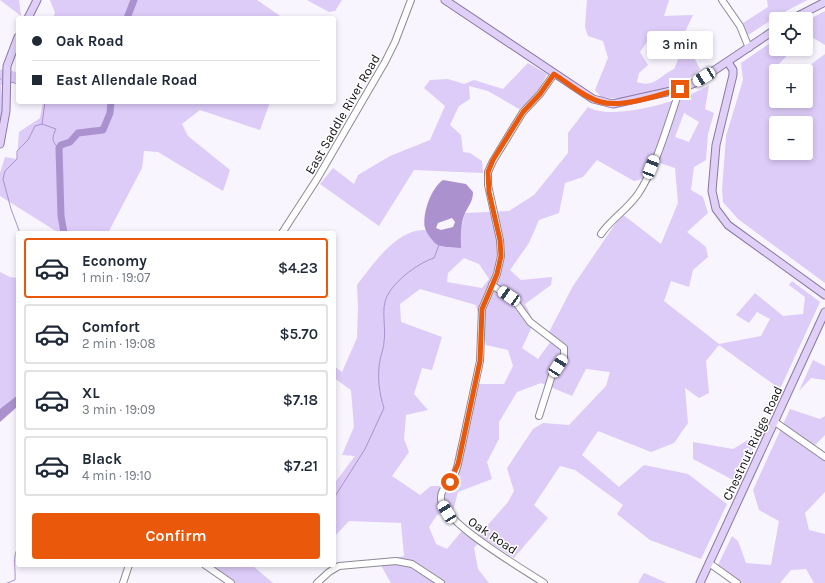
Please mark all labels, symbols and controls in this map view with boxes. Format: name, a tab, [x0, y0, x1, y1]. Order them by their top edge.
map controls	[769, 12, 813, 160]
button: locate	[769, 12, 813, 56]
callout: 3 min	[647, 31, 713, 59]
text: Oak Road	[56, 32, 124, 50]
text: 3 min	[662, 37, 698, 52]
street label: East Saddle River Road	[302, 52, 383, 177]
button: +	[769, 64, 813, 108]
car	[691, 66, 717, 88]
text: East Allendale Road	[56, 71, 197, 89]
route end	[671, 80, 689, 98]
button: −	[769, 116, 813, 160]
car	[641, 154, 661, 180]
icon: car	[34, 250, 70, 286]
text: Economy	[82, 252, 147, 270]
text: $4.23	[278, 259, 318, 277]
text: 1 min · 19:07	[82, 270, 150, 285]
car	[496, 284, 522, 308]
icon: car	[34, 316, 70, 352]
text: Comfort	[82, 318, 140, 336]
text: $5.70	[279, 325, 318, 343]
text: 2 min · 19:08	[82, 336, 156, 351]
car	[546, 353, 570, 379]
icon: car	[34, 382, 70, 418]
text: XL	[82, 384, 100, 402]
street label: Chestnut Ridge Road	[719, 384, 786, 503]
text: $7.18	[283, 391, 318, 409]
text: 3 min · 19:09	[82, 402, 155, 417]
icon: car	[34, 448, 70, 484]
text: Black	[82, 450, 122, 468]
text: $7.21	[283, 457, 318, 475]
text: 4 min · 19:10	[82, 468, 152, 483]
route start	[441, 473, 459, 491]
car	[436, 499, 458, 525]
button: Confirm	[32, 513, 320, 559]
street label: Oak Road	[465, 514, 520, 557]

